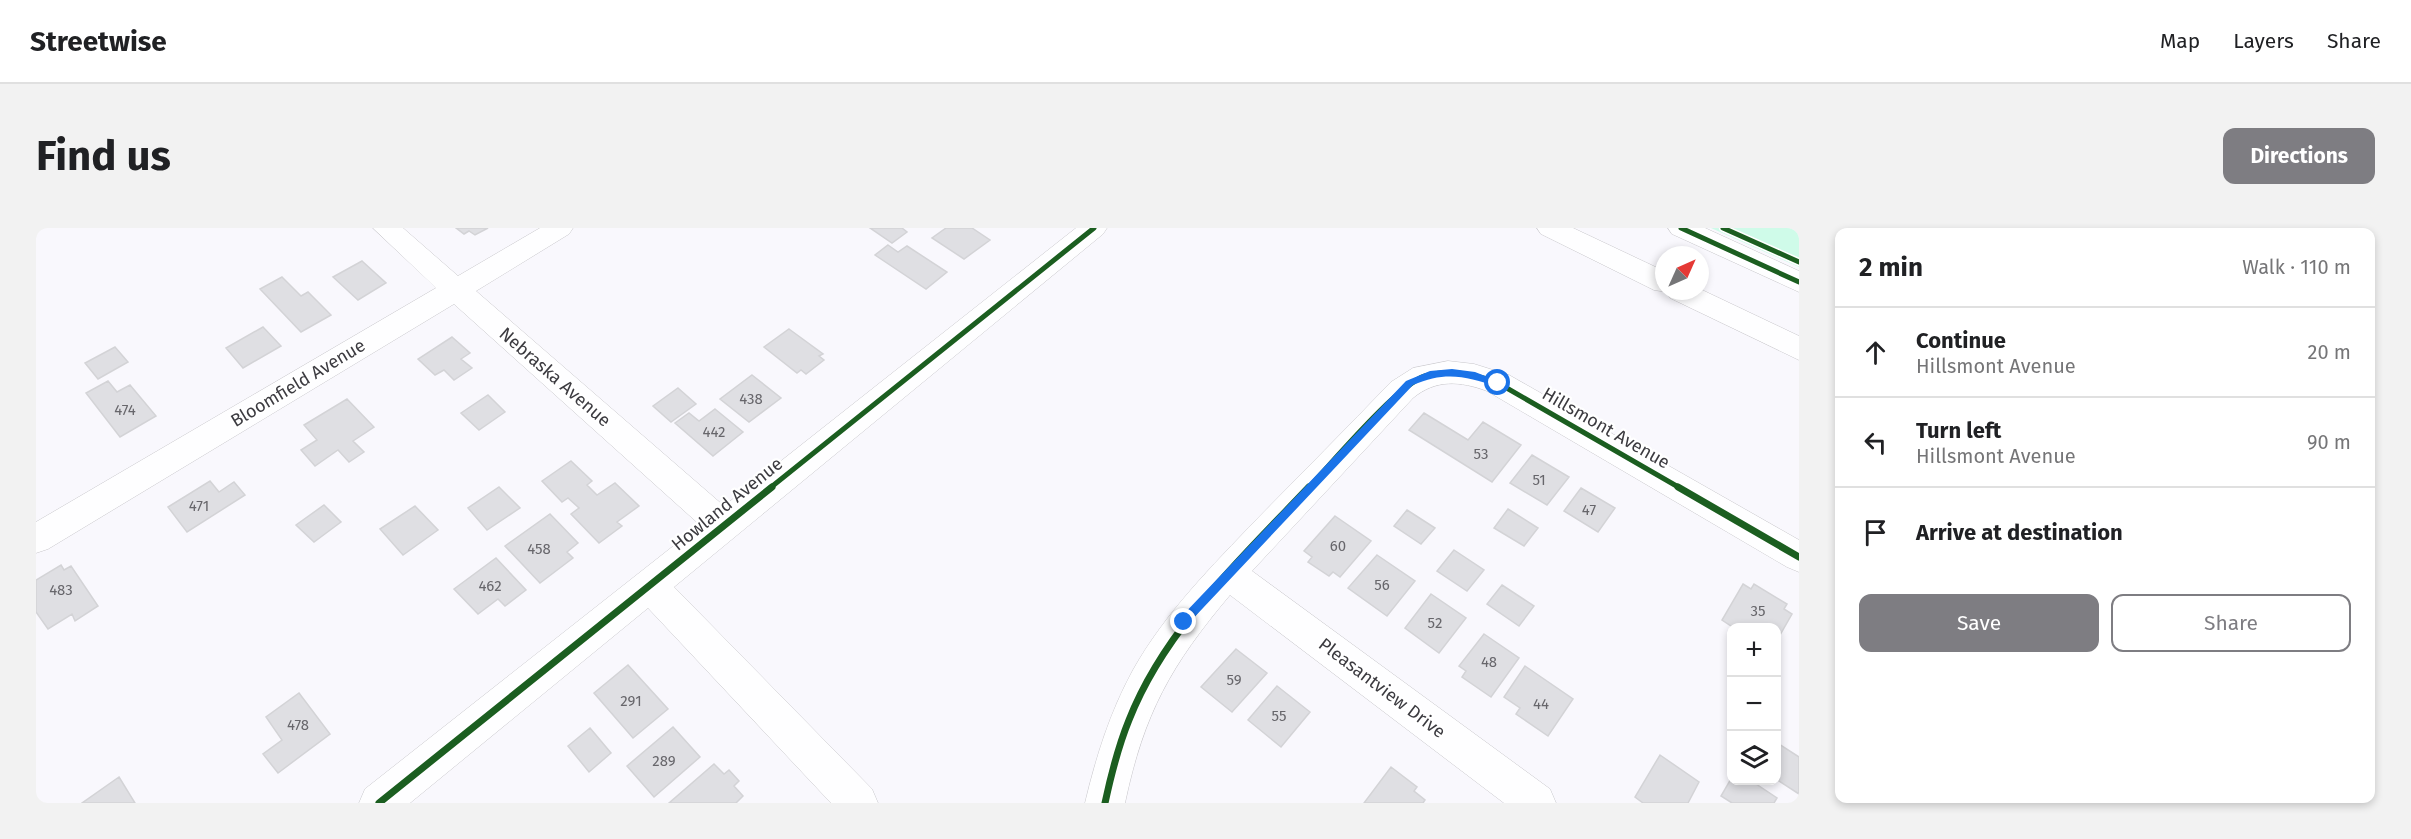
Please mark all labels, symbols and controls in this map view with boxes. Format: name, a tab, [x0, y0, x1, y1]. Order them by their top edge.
text: Streetwise	[30, 25, 167, 58]
text: Map	[2160, 28, 2200, 54]
text: Layers	[2233, 28, 2294, 54]
text: Share	[2327, 28, 2381, 54]
button: Directions	[2223, 128, 2375, 184]
text: Find us	[36, 131, 171, 181]
north arrow	[1655, 246, 1709, 300]
text: 2 min	[1859, 252, 1923, 283]
text: Walk · 110 m	[2242, 255, 2351, 279]
street label: Nebraska Avenue	[495, 323, 615, 431]
text: Continue	[1916, 327, 2006, 354]
street label: Bloomfield Avenue	[227, 334, 369, 432]
icon: ahead	[1859, 336, 1892, 369]
text: 20 m	[2308, 340, 2351, 364]
text: Hillsmont Avenue	[1916, 354, 2076, 378]
route start	[1484, 369, 1510, 395]
street label: Hillsmont Avenue	[1538, 383, 1674, 473]
house number: 438	[739, 390, 763, 408]
house number: 474	[114, 401, 136, 419]
text: Turn left	[1916, 417, 2001, 444]
house number: 442	[702, 423, 726, 441]
icon: left	[1859, 426, 1892, 459]
text: 90 m	[2307, 430, 2351, 454]
text: Hillsmont Avenue	[1916, 444, 2076, 468]
house number: 53	[1474, 445, 1488, 463]
street label: Howland Avenue	[667, 453, 787, 555]
house number: 51	[1532, 471, 1546, 489]
house number: 471	[189, 497, 209, 515]
house number: 47	[1582, 501, 1596, 519]
icon: arrive	[1859, 516, 1892, 549]
text: Arrive at destination	[1916, 519, 2123, 546]
house number: 60	[1330, 537, 1346, 555]
house number: 458	[527, 540, 551, 558]
house number: 56	[1374, 576, 1390, 594]
house number: 462	[478, 577, 502, 595]
house number: 483	[49, 581, 73, 599]
button: Save	[1859, 594, 2099, 652]
button: Share	[2111, 594, 2351, 652]
house number: 35	[1750, 602, 1766, 620]
route end	[1170, 608, 1196, 634]
house number: 52	[1428, 614, 1442, 632]
map controls	[1727, 623, 1781, 785]
button: +	[1727, 623, 1781, 677]
street label: Pleasantview Drive	[1314, 633, 1450, 743]
house number: 48	[1481, 653, 1497, 671]
house number: 59	[1226, 671, 1242, 689]
button: −	[1727, 677, 1781, 731]
house number: 291	[620, 692, 642, 710]
house number: 44	[1533, 695, 1549, 713]
house number: 55	[1272, 707, 1286, 725]
house number: 478	[287, 716, 309, 734]
button: layers	[1727, 731, 1781, 785]
house number: 289	[652, 752, 676, 770]

